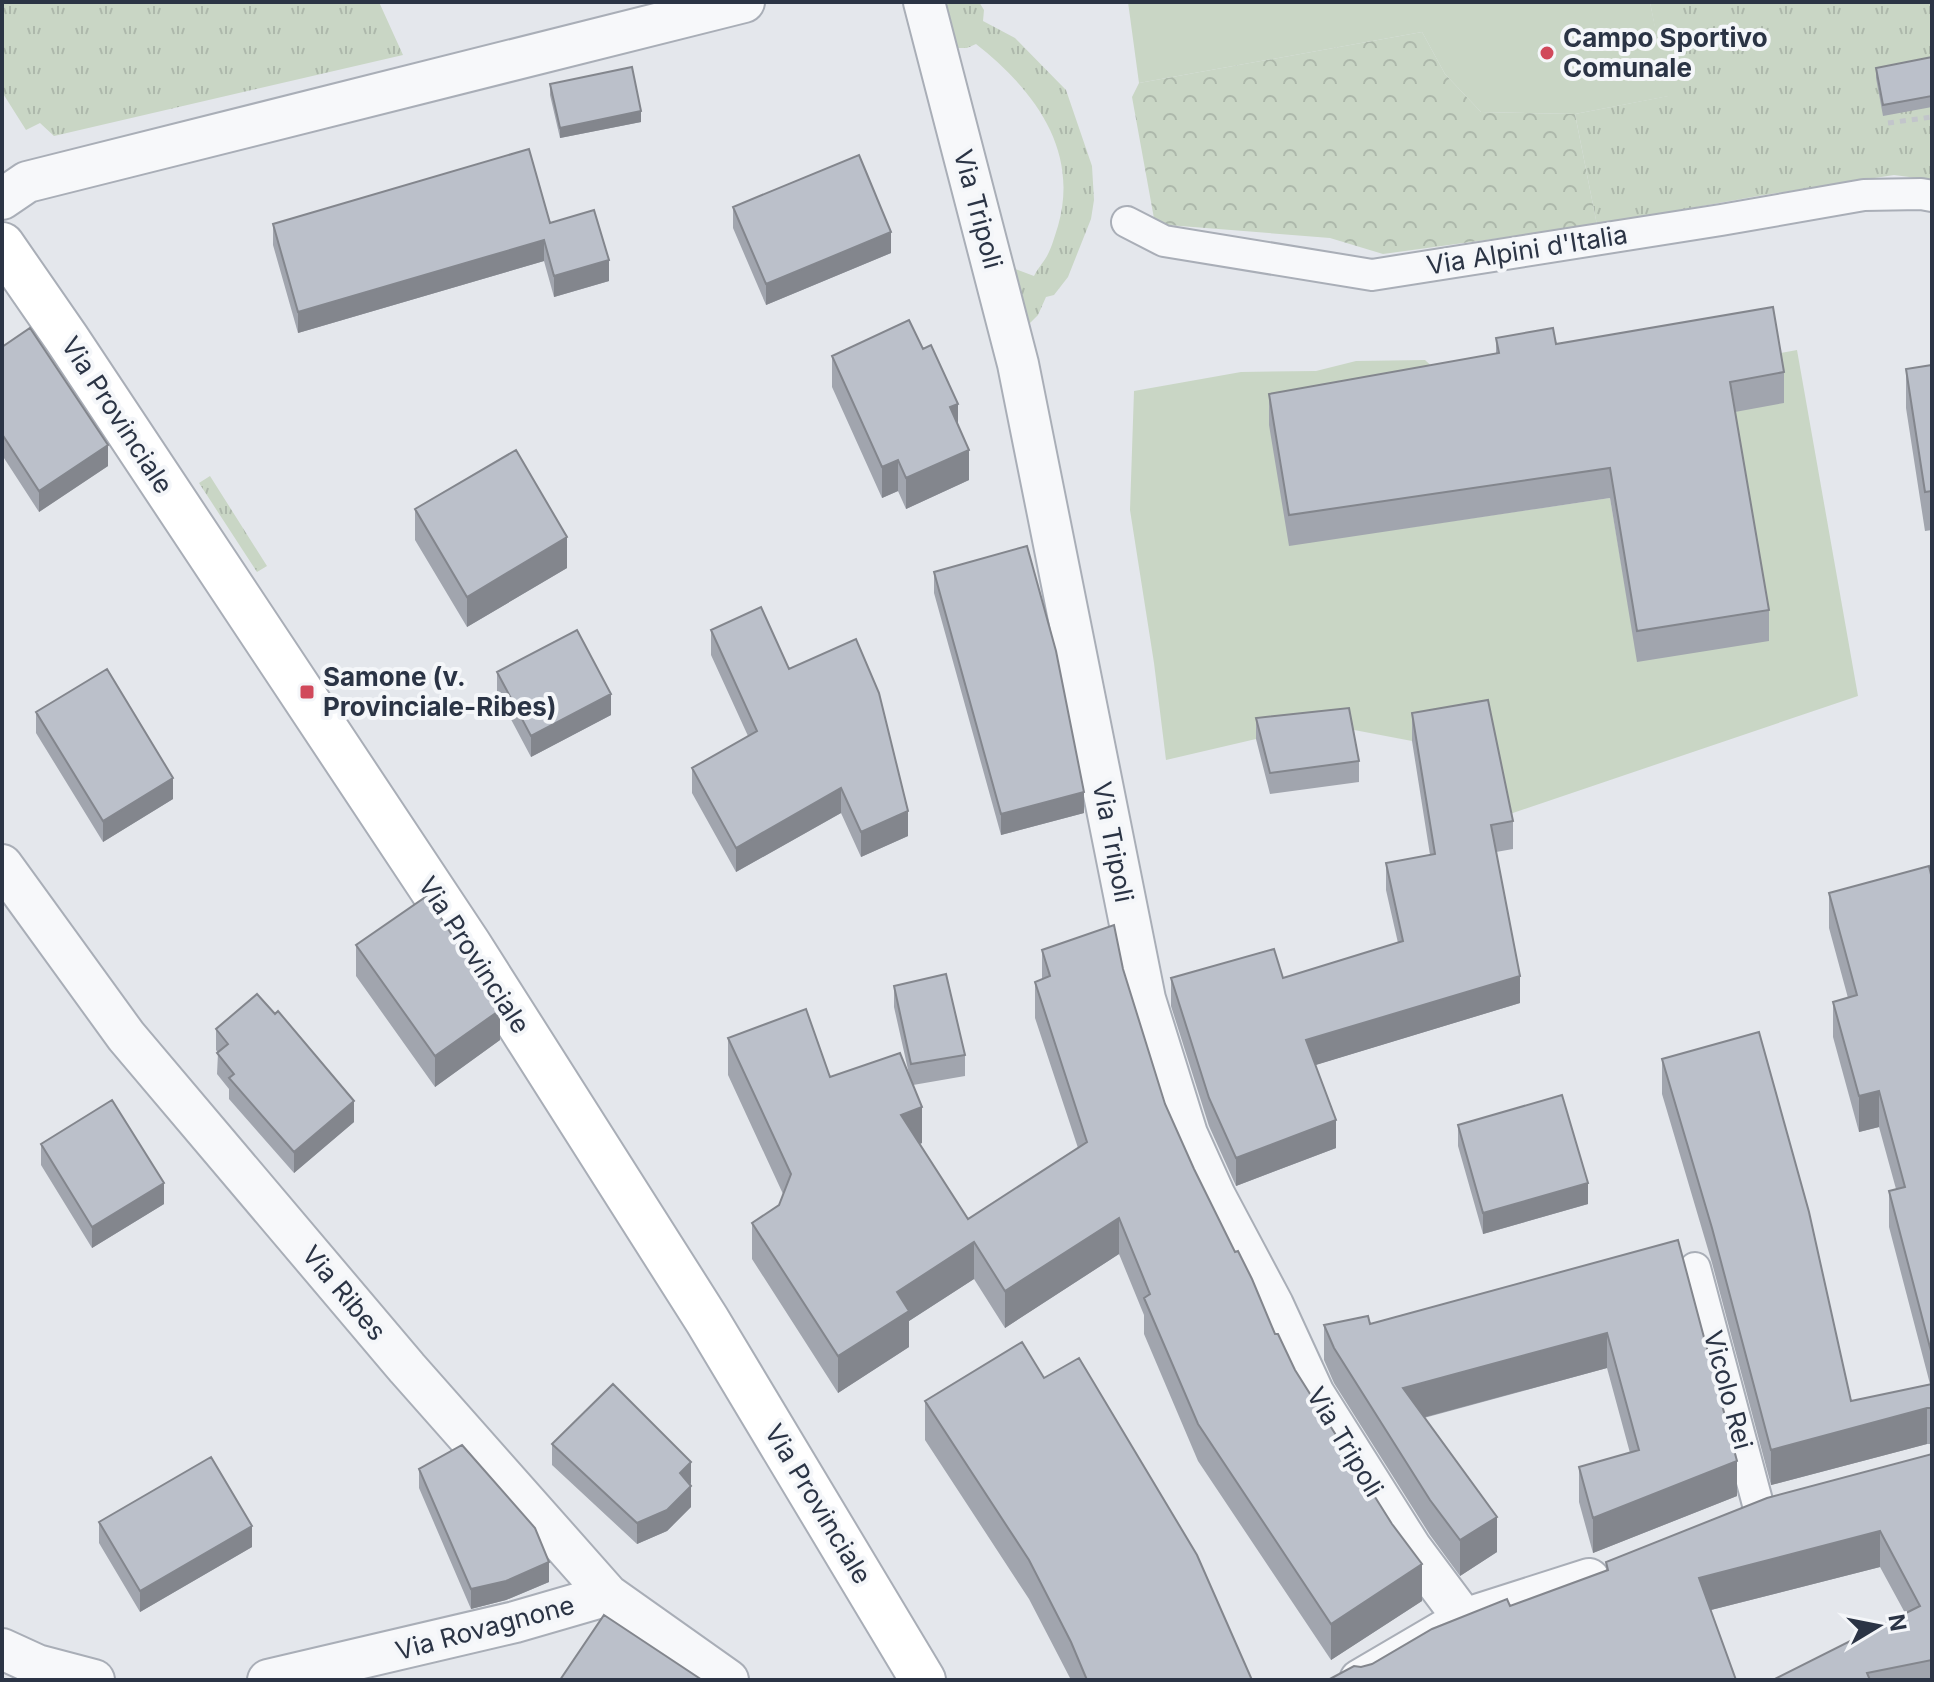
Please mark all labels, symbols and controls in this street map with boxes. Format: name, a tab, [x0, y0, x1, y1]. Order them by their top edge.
place label: Campo Sportivo Comunale	[1563, 22, 1768, 83]
marker: Campo Sportivo Comunale	[1538, 44, 1556, 62]
street label: Via Tripoli	[948, 146, 1009, 272]
street label: Via Alpini d'Italia	[1424, 218, 1630, 281]
street label: Via Provinciale	[55, 331, 180, 499]
place label: Samone (v. Provinciale-Ribes)	[323, 661, 557, 722]
marker: Samone (v. Provinciale-Ribes)	[298, 683, 316, 701]
street label: Via Tripoli	[1087, 779, 1140, 905]
street label: Via Provinciale	[412, 871, 537, 1039]
street label: Via Ribes	[296, 1239, 393, 1346]
street label: Vicolo Rei	[1698, 1327, 1759, 1453]
street label: Via Tripoli	[1301, 1381, 1390, 1502]
street label: Via Provinciale	[759, 1418, 878, 1589]
north arrow	[1838, 1586, 1918, 1666]
street label: Via Rovagnone	[392, 1589, 578, 1666]
text: N	[1883, 1612, 1912, 1633]

